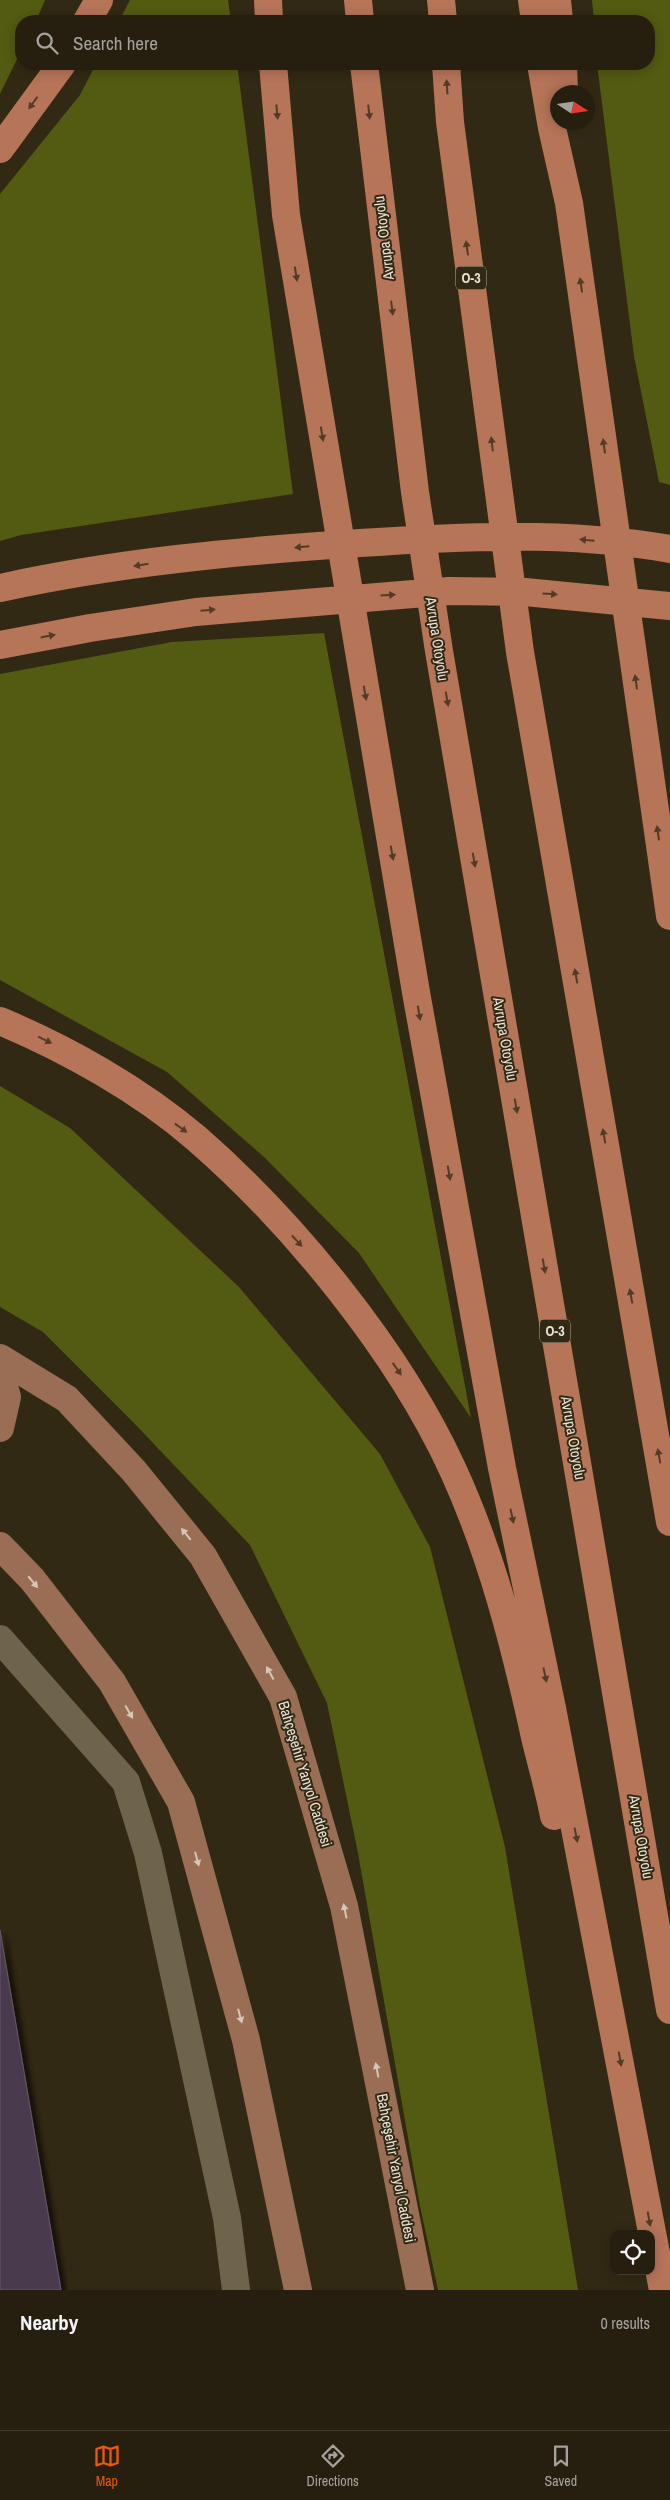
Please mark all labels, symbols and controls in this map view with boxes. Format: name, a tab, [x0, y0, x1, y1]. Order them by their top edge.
search box	[15, 15, 655, 70]
icon: search	[33, 29, 61, 57]
text: Search here	[73, 30, 158, 56]
one-way arrow	[443, 78, 451, 94]
north arrow	[550, 85, 595, 130]
one-way arrow	[28, 96, 38, 110]
one-way arrow	[274, 105, 282, 121]
one-way arrow	[365, 105, 373, 121]
street label: Avrupa Otoyolu	[368, 195, 399, 282]
one-way arrow	[463, 240, 471, 256]
one-way arrow	[292, 266, 300, 282]
road number: O-3	[456, 266, 486, 290]
one-way arrow	[576, 277, 584, 293]
one-way arrow	[388, 301, 396, 317]
one-way arrow	[318, 426, 326, 442]
one-way arrow	[488, 435, 496, 451]
one-way arrow	[600, 437, 608, 453]
one-way arrow	[578, 536, 594, 544]
one-way arrow	[294, 543, 310, 551]
one-way arrow	[132, 561, 148, 569]
one-way arrow	[542, 590, 558, 598]
one-way arrow	[380, 591, 396, 599]
street label: Avrupa Otoyolu	[420, 595, 454, 682]
one-way arrow	[201, 606, 217, 614]
one-way arrow	[40, 632, 55, 640]
one-way arrow	[632, 674, 640, 690]
one-way arrow	[362, 685, 370, 701]
one-way arrow	[443, 692, 451, 708]
one-way arrow	[654, 825, 662, 841]
one-way arrow	[389, 845, 397, 861]
one-way arrow	[471, 852, 479, 868]
one-way arrow	[572, 968, 580, 984]
street label: Avrupa Otoyolu	[488, 994, 523, 1082]
one-way arrow	[416, 1006, 424, 1022]
one-way arrow	[37, 1036, 52, 1044]
one-way arrow	[513, 1098, 521, 1114]
one-way arrow	[174, 1122, 187, 1133]
one-way arrow	[599, 1128, 607, 1144]
one-way arrow	[445, 1166, 453, 1182]
one-way arrow	[291, 1235, 303, 1247]
one-way arrow	[540, 1259, 548, 1275]
one-way arrow	[627, 1288, 635, 1304]
road number: O-3	[540, 1320, 570, 1342]
one-way arrow	[392, 1363, 402, 1376]
street label: Avrupa Otoyolu	[556, 1393, 591, 1481]
one-way arrow	[654, 1448, 662, 1464]
one-way arrow	[509, 1509, 517, 1525]
one-way arrow	[181, 1528, 192, 1541]
one-way arrow	[28, 1575, 39, 1588]
one-way arrow	[265, 1667, 274, 1680]
one-way arrow	[541, 1668, 549, 1683]
street label: Bahçeşehir Yanyol Caddesi	[273, 1698, 338, 1849]
one-way arrow	[125, 1706, 134, 1719]
street label: Avrupa Otoyolu	[624, 1792, 659, 1880]
one-way arrow	[573, 1827, 581, 1843]
one-way arrow	[193, 1852, 201, 1867]
one-way arrow	[341, 1904, 349, 1919]
one-way arrow	[236, 2008, 244, 2023]
one-way arrow	[616, 2052, 624, 2068]
one-way arrow	[372, 2062, 380, 2078]
street label: Bahçeşehir Yanyol Caddesi	[372, 2092, 421, 2244]
one-way arrow	[645, 2212, 653, 2228]
map controls	[610, 2230, 655, 2275]
button: locate	[610, 2230, 655, 2275]
text: Nearby	[20, 2308, 78, 2337]
text: 0 results	[600, 2312, 650, 2334]
tab: Map	[93, 2442, 121, 2490]
tab: Directions	[307, 2442, 359, 2490]
tab: Saved	[545, 2442, 577, 2490]

